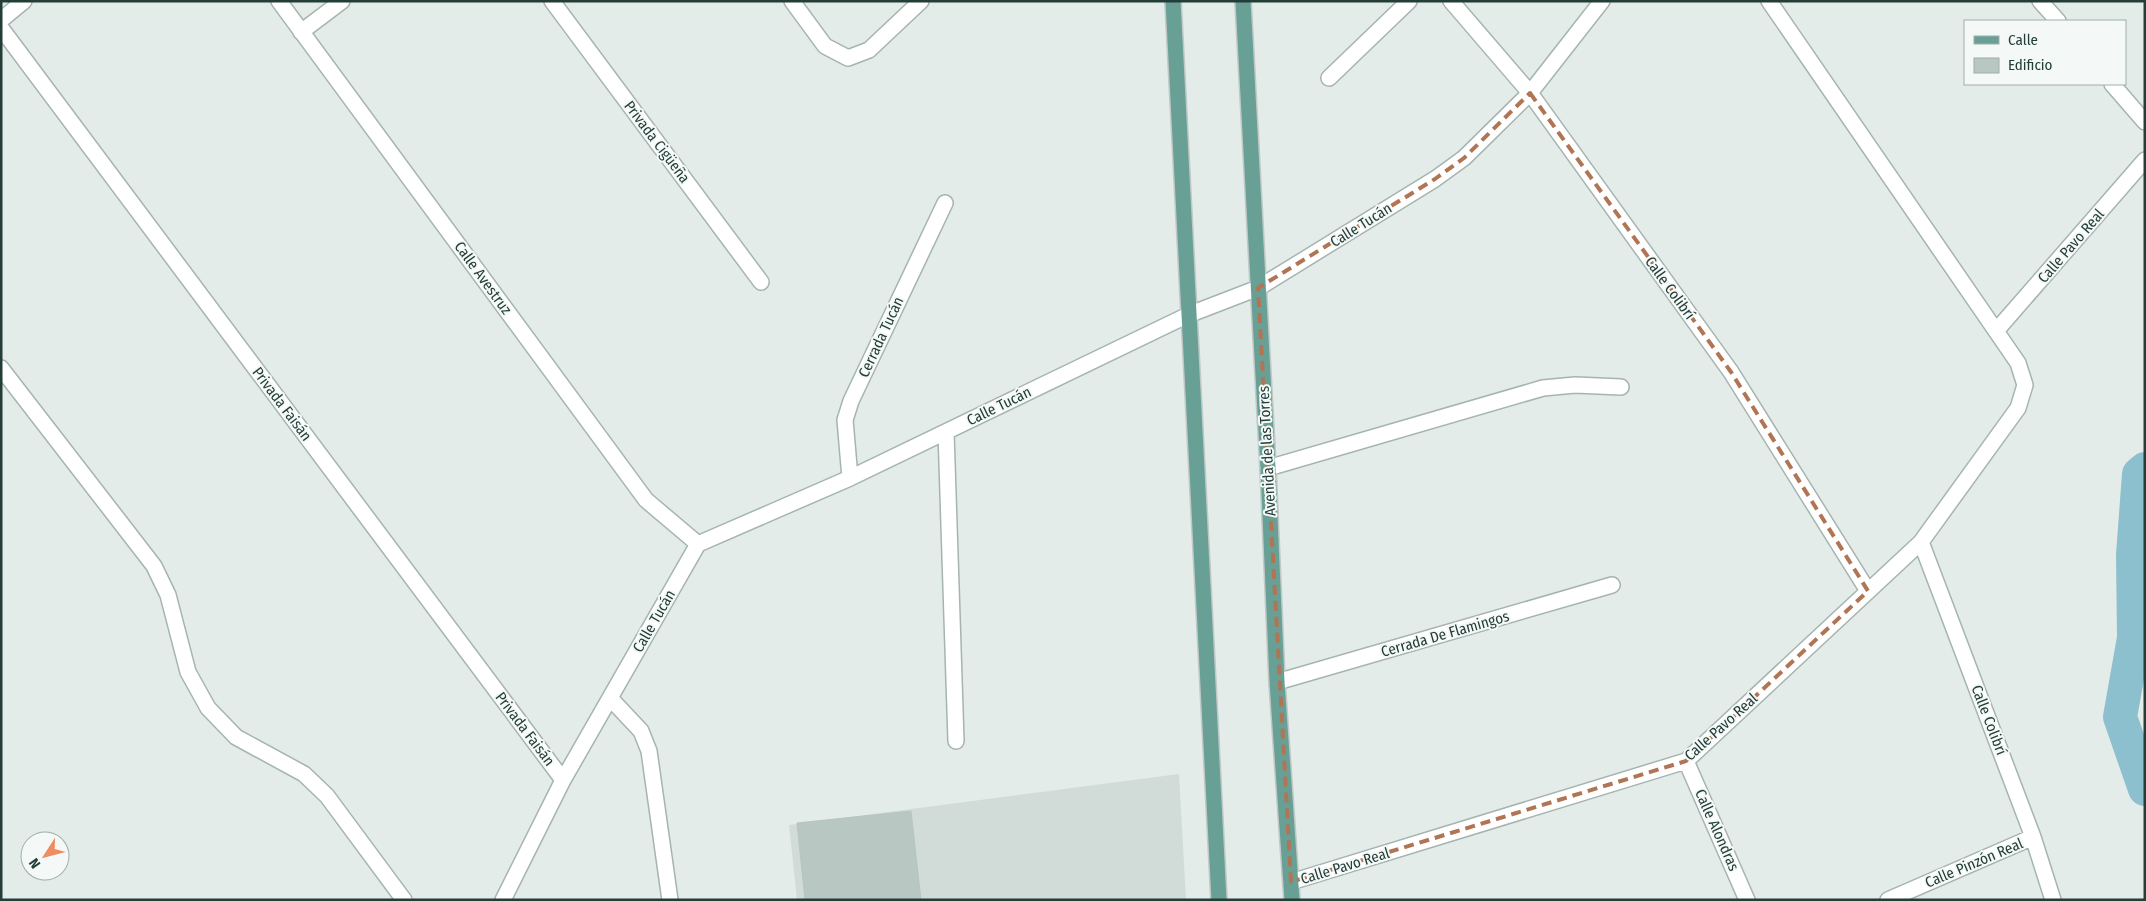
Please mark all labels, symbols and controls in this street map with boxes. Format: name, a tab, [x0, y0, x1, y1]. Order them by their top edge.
legend	[1964, 20, 2126, 85]
text: Calle	[2008, 31, 2038, 49]
text: Edificio	[2008, 56, 2053, 74]
street label: Privada Cigüeña	[620, 97, 694, 187]
street label: Calle Tucán	[1327, 199, 1395, 251]
street label: Calle Pavo Real	[2034, 205, 2108, 287]
street label: Calle Avestruz	[451, 238, 516, 318]
street label: Calle Colibrí	[1641, 253, 1699, 323]
street label: Cerrada Tucán	[855, 294, 907, 380]
street label: Privada Faisán	[248, 364, 316, 444]
street label: Calle Tucán	[964, 383, 1034, 429]
street label: Avenida de las Torres	[1255, 385, 1279, 517]
street label: Calle Tucán	[629, 587, 679, 655]
street label: Cerrada De Flamingos	[1379, 607, 1511, 661]
street label: Calle Colibrí	[1967, 683, 2011, 758]
street label: Privada Faisán	[491, 689, 559, 769]
street label: Calle Pavo Real	[1681, 689, 1761, 764]
street label: Calle Alondras	[1691, 786, 1743, 874]
north arrow	[20, 831, 70, 881]
street label: Calle Pinzón Real	[1922, 834, 2026, 892]
street label: Calle Pavo Real	[1298, 844, 1392, 888]
text: N	[26, 855, 44, 872]

